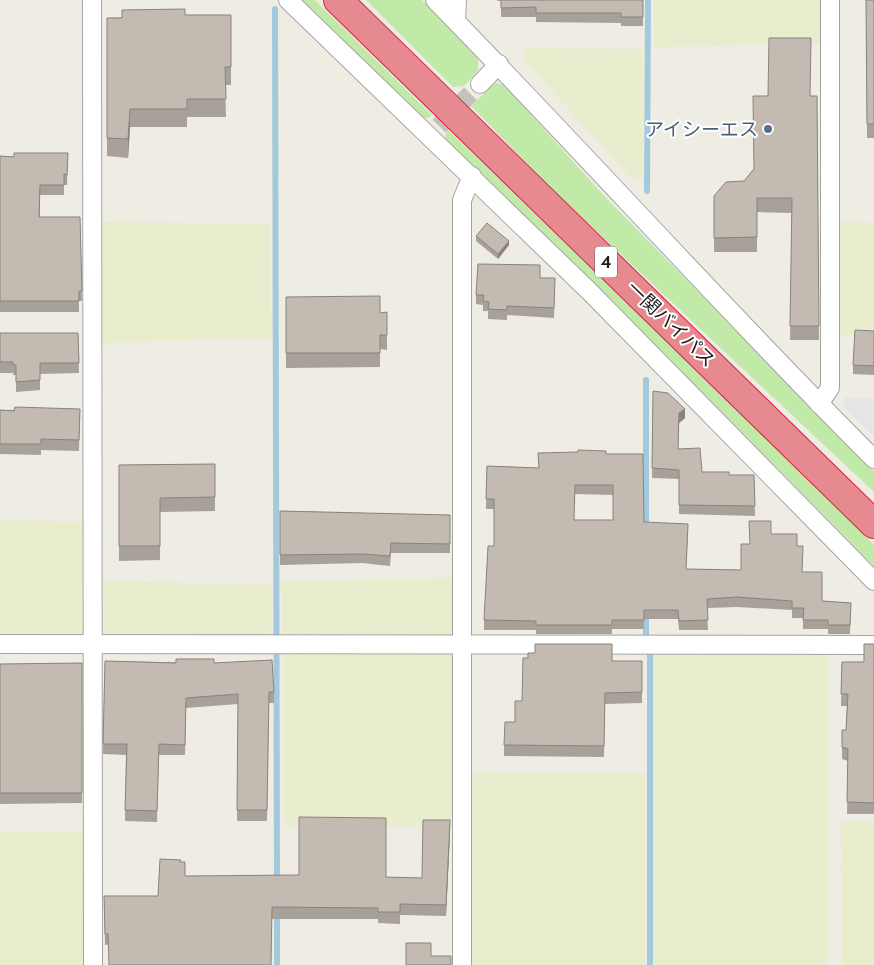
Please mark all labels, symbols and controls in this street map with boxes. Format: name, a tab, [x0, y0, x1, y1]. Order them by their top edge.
place label: アイシーエス	[645, 118, 758, 141]
marker: アイシーエス	[762, 123, 774, 135]
road number: 4	[595, 246, 617, 278]
street label: 一関バイパス	[622, 276, 720, 372]

